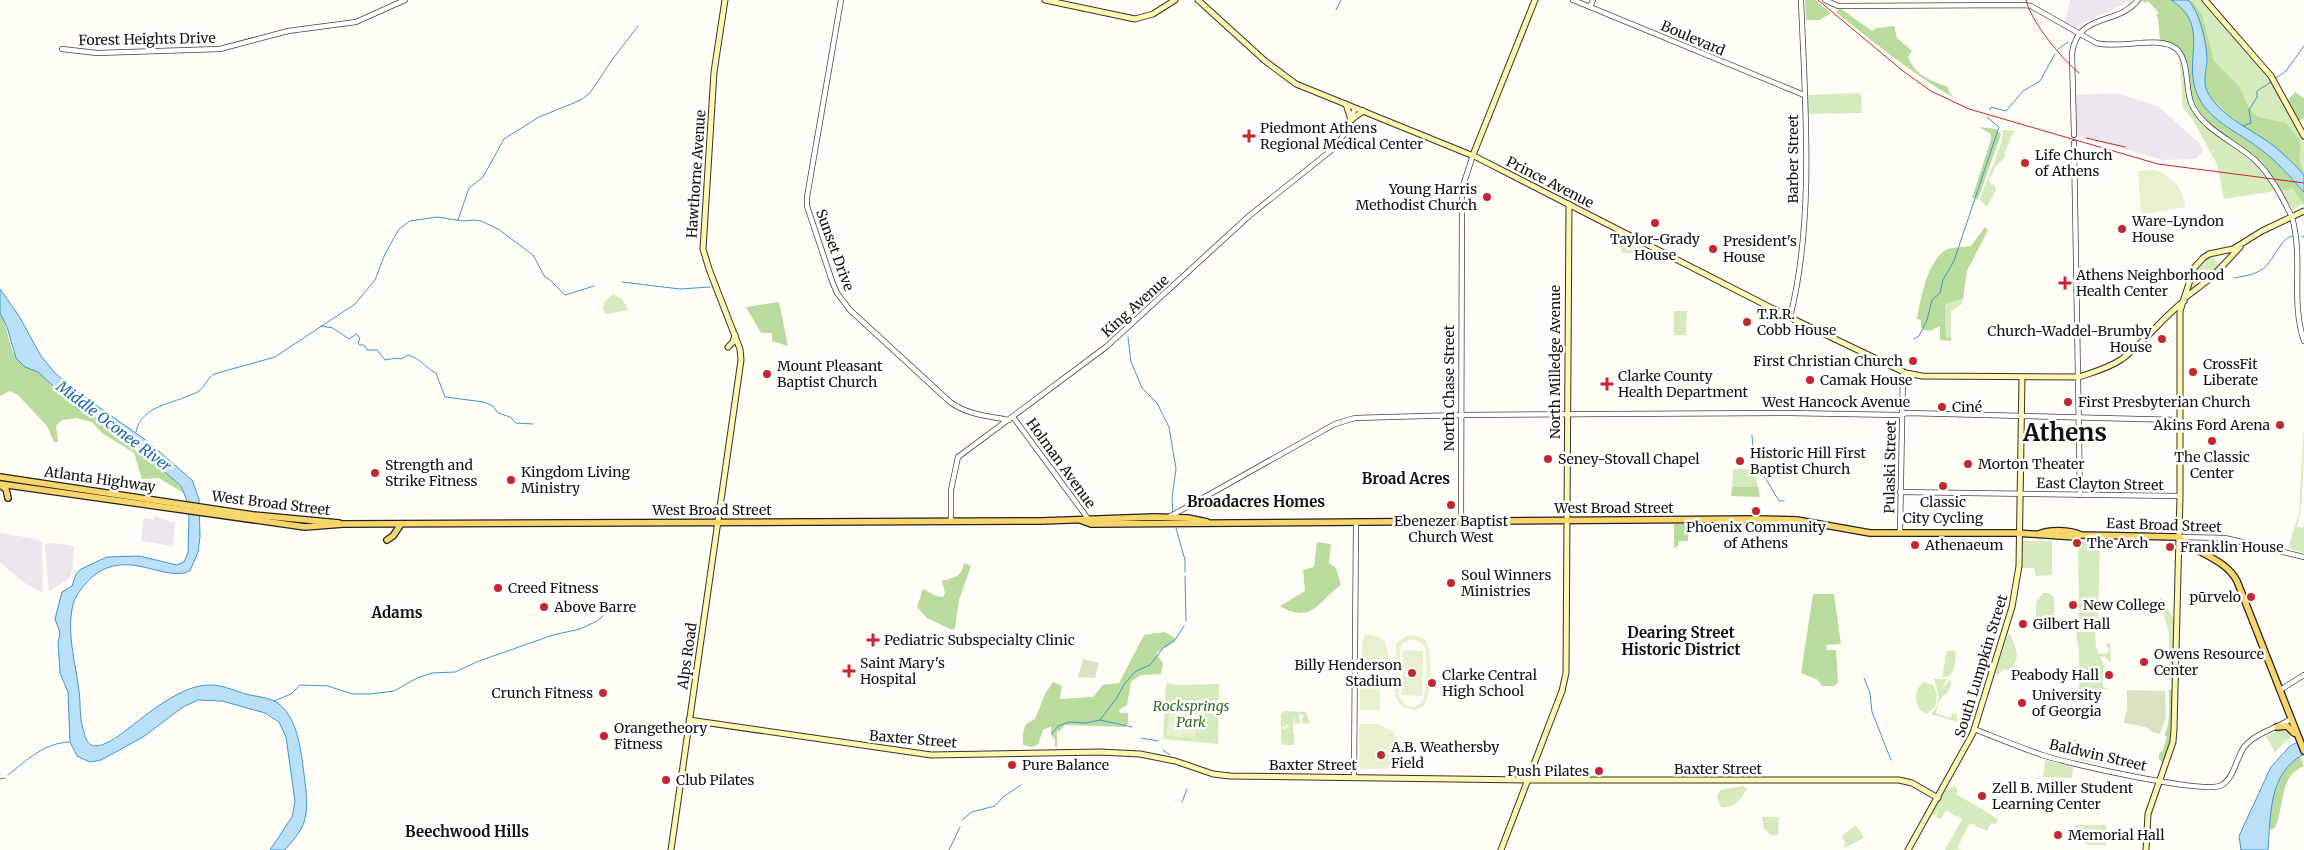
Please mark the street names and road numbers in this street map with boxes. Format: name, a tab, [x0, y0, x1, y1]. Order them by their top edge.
street label: Boulevard	[1658, 16, 1728, 60]
street label: Forest Heights Drive	[78, 29, 216, 49]
street label: Hawthorne Avenue	[683, 109, 709, 239]
street label: Barber Street	[1784, 114, 1802, 204]
street label: Prince Avenue	[1503, 152, 1597, 212]
street label: Sunset Drive	[812, 207, 858, 293]
street label: King Avenue	[1098, 271, 1172, 341]
street label: North Milledge Avenue	[1546, 285, 1564, 439]
street label: North Chase Street	[1440, 324, 1458, 451]
street label: West Hancock Avenue	[1761, 393, 1910, 411]
street label: Holman Avenue	[1022, 415, 1100, 511]
street label: Pulaski Street	[1880, 420, 1900, 514]
street label: Atlanta Highway	[42, 462, 158, 496]
street label: East Clayton Street	[2036, 474, 2164, 494]
street label: West Broad Street	[210, 487, 332, 519]
street label: West Broad Street	[1553, 499, 1674, 517]
street label: West Broad Street	[651, 501, 772, 519]
street label: East Broad Street	[2106, 514, 2223, 536]
street label: South Lumpkin Street	[1951, 592, 2011, 740]
street label: Alps Road	[673, 621, 701, 691]
street label: Baxter Street	[868, 726, 958, 752]
street label: Baldwin Street	[2048, 735, 2149, 775]
street label: Baxter Street	[1269, 756, 1357, 774]
street label: Baxter Street	[1674, 760, 1762, 778]

